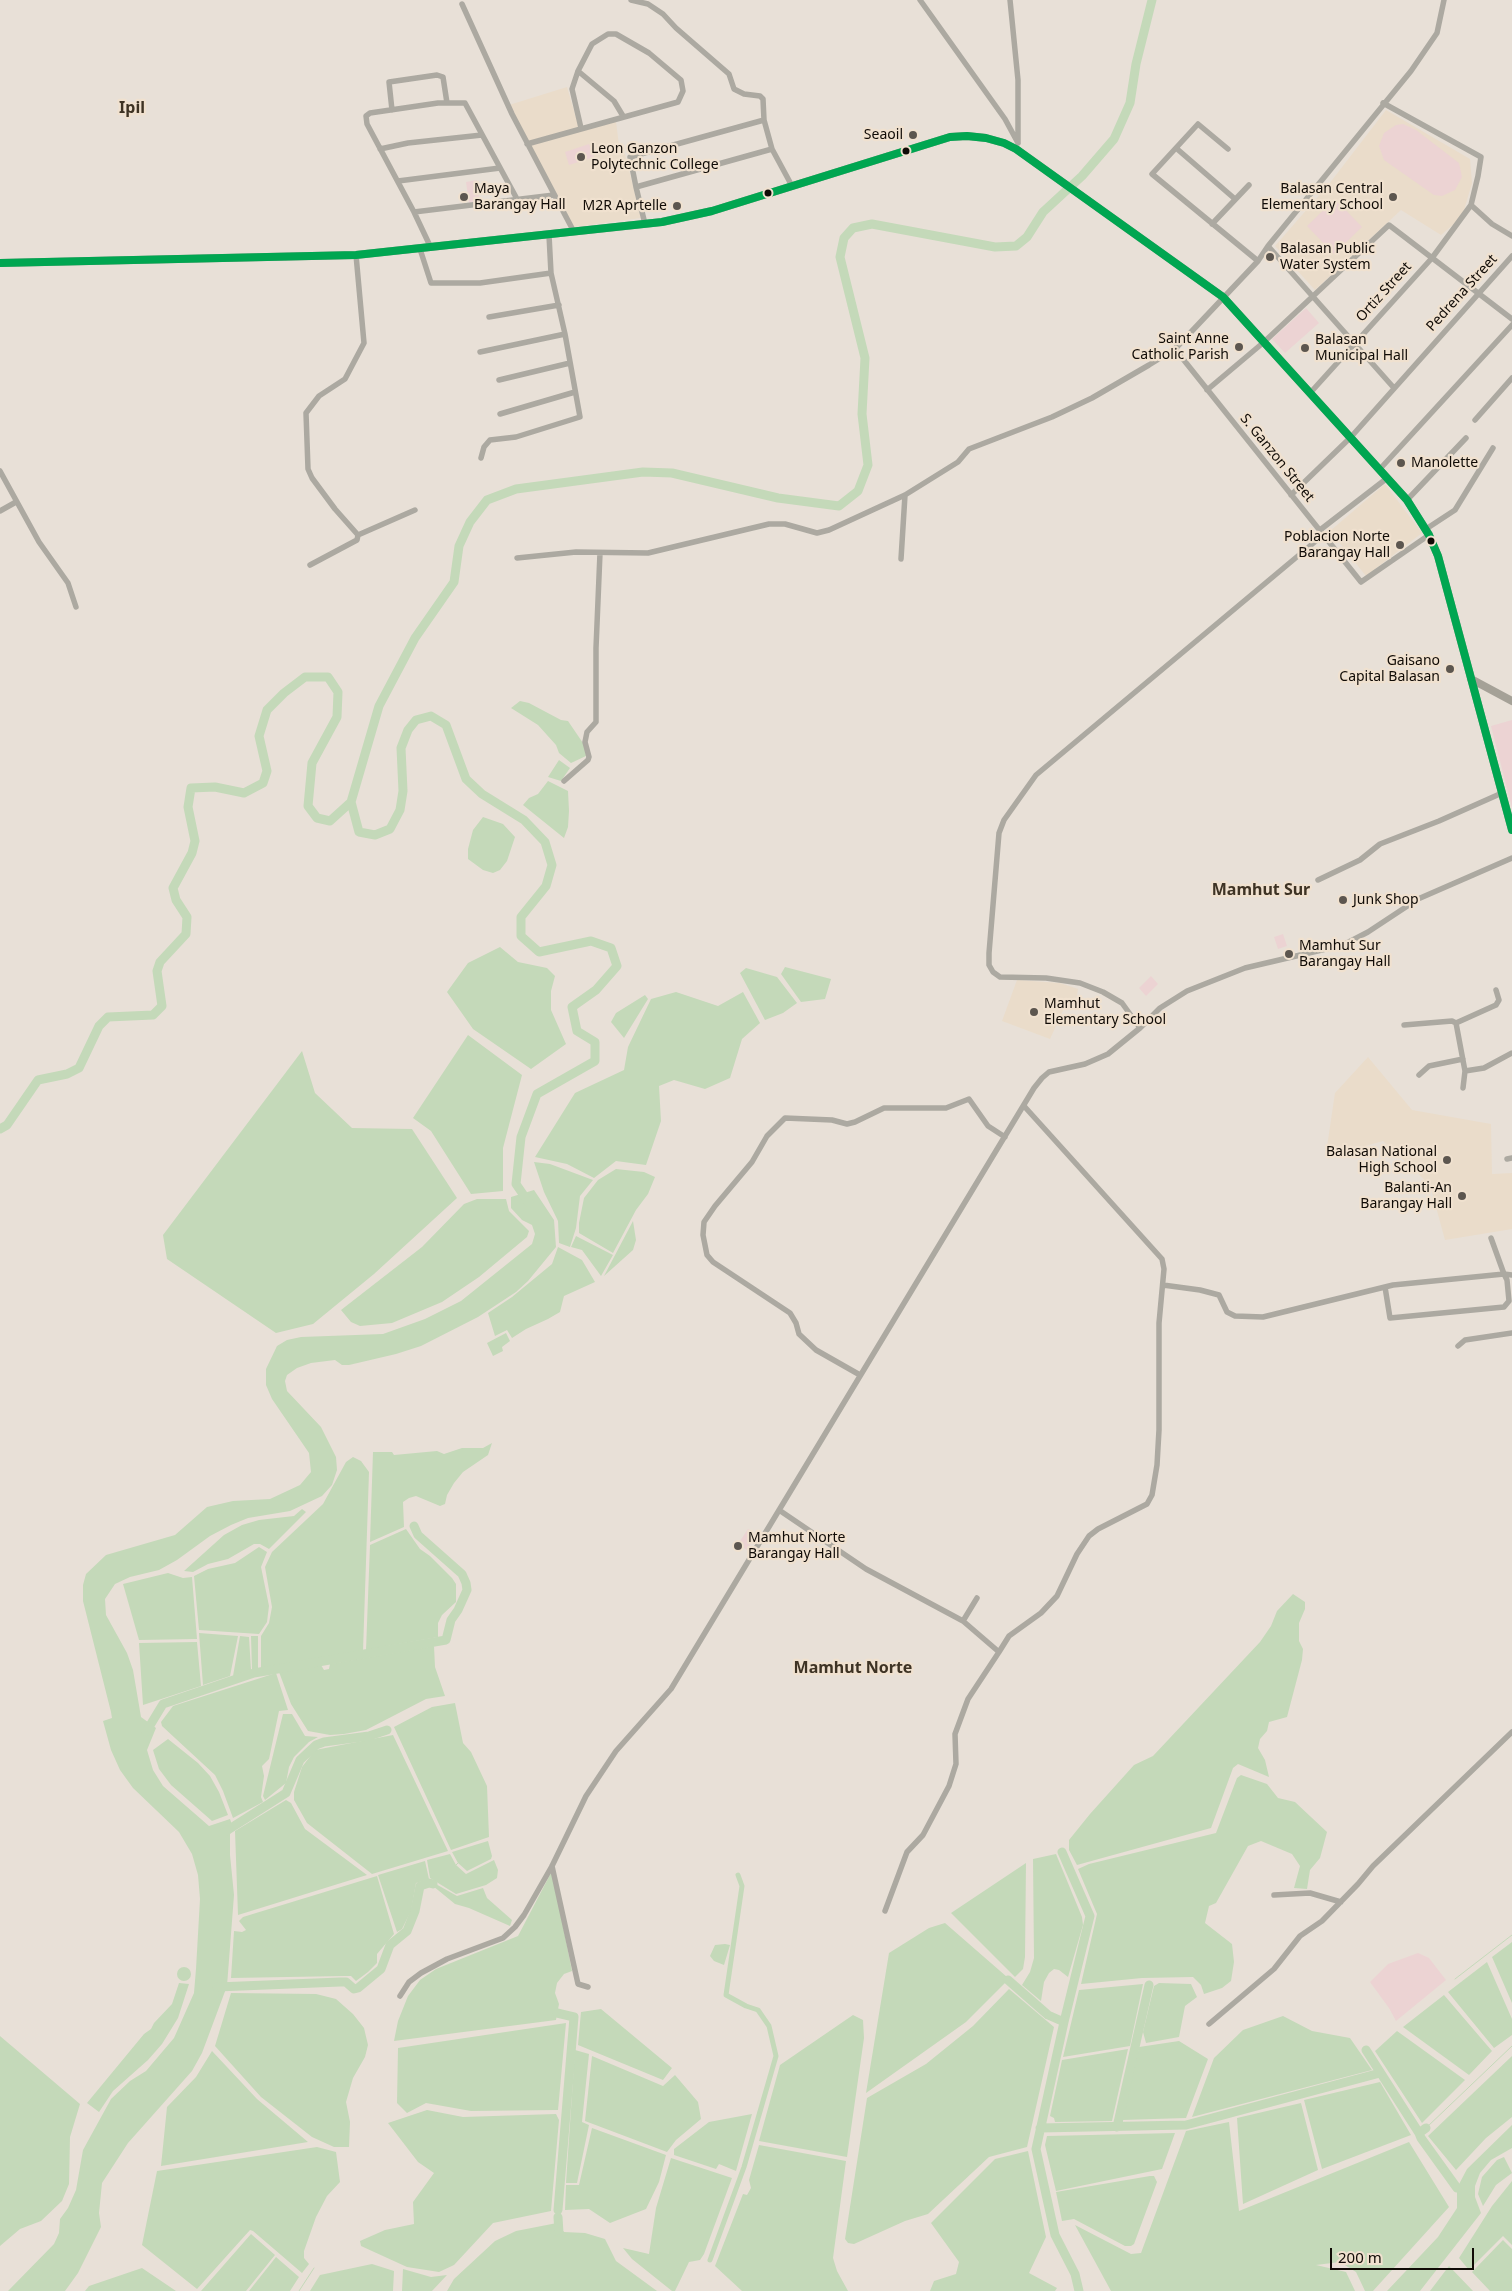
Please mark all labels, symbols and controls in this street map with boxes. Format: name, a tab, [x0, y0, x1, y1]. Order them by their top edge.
district label: Ipil	[119, 98, 145, 118]
place label: Seaoil	[864, 127, 903, 143]
marker: Seaoil	[907, 129, 919, 141]
place label: Leon Ganzon Polytechnic College	[591, 141, 719, 174]
unlabelled marker	[901, 146, 911, 156]
marker: Leon Ganzon Polytechnic College	[575, 151, 587, 163]
place label: Maya Barangay Hall	[474, 181, 566, 213]
place label: Balasan Central Elementary School	[1261, 181, 1383, 213]
unlabelled marker	[763, 188, 773, 198]
marker: Maya Barangay Hall	[458, 191, 470, 203]
marker: Balasan Central Elementary School	[1387, 191, 1399, 203]
place label: M2R Aprtelle	[583, 198, 667, 214]
marker: M2R Aprtelle	[671, 200, 683, 212]
place label: Balasan Public Water System	[1280, 241, 1375, 274]
marker: Balasan Public Water System	[1264, 251, 1276, 263]
street label: Pedrena Street	[1423, 251, 1501, 335]
street label: Ortiz Street	[1353, 259, 1415, 325]
place label: Saint Anne Catholic Parish	[1131, 331, 1229, 364]
place label: Balasan Municipal Hall	[1315, 332, 1408, 364]
marker: Saint Anne Catholic Parish	[1233, 341, 1245, 353]
marker: Balasan Municipal Hall	[1299, 342, 1311, 354]
street label: S. Ganzon Street	[1236, 411, 1318, 505]
place label: Manolette	[1411, 455, 1478, 471]
marker: Manolette	[1395, 457, 1407, 469]
place label: Poblacion Norte Barangay Hall	[1284, 529, 1390, 562]
unlabelled marker	[1426, 536, 1436, 546]
marker: Poblacion Norte Barangay Hall	[1394, 539, 1406, 551]
place label: Gaisano Capital Balasan	[1339, 653, 1440, 686]
marker: Gaisano Capital Balasan	[1444, 663, 1456, 675]
district label: Mamhut Sur	[1212, 880, 1310, 900]
place label: Junk Shop	[1353, 892, 1419, 908]
marker: Junk Shop	[1337, 894, 1349, 906]
place label: Mamhut Sur Barangay Hall	[1299, 938, 1391, 970]
marker: Mamhut Sur Barangay Hall	[1283, 948, 1295, 960]
place label: Mamhut Elementary School	[1044, 996, 1166, 1028]
marker: Mamhut Elementary School	[1028, 1006, 1040, 1018]
place label: Balasan National High School	[1326, 1144, 1437, 1176]
marker: Balasan National High School	[1441, 1154, 1453, 1166]
place label: Balanti-An Barangay Hall	[1360, 1180, 1452, 1212]
marker: Balanti-An Barangay Hall	[1456, 1190, 1468, 1202]
place label: Mamhut Norte Barangay Hall	[748, 1530, 845, 1562]
marker: Mamhut Norte Barangay Hall	[732, 1540, 744, 1552]
district label: Mamhut Norte	[794, 1658, 912, 1678]
scale bar	[1332, 2238, 1476, 2270]
text: 200 m	[1338, 2247, 1382, 2267]

